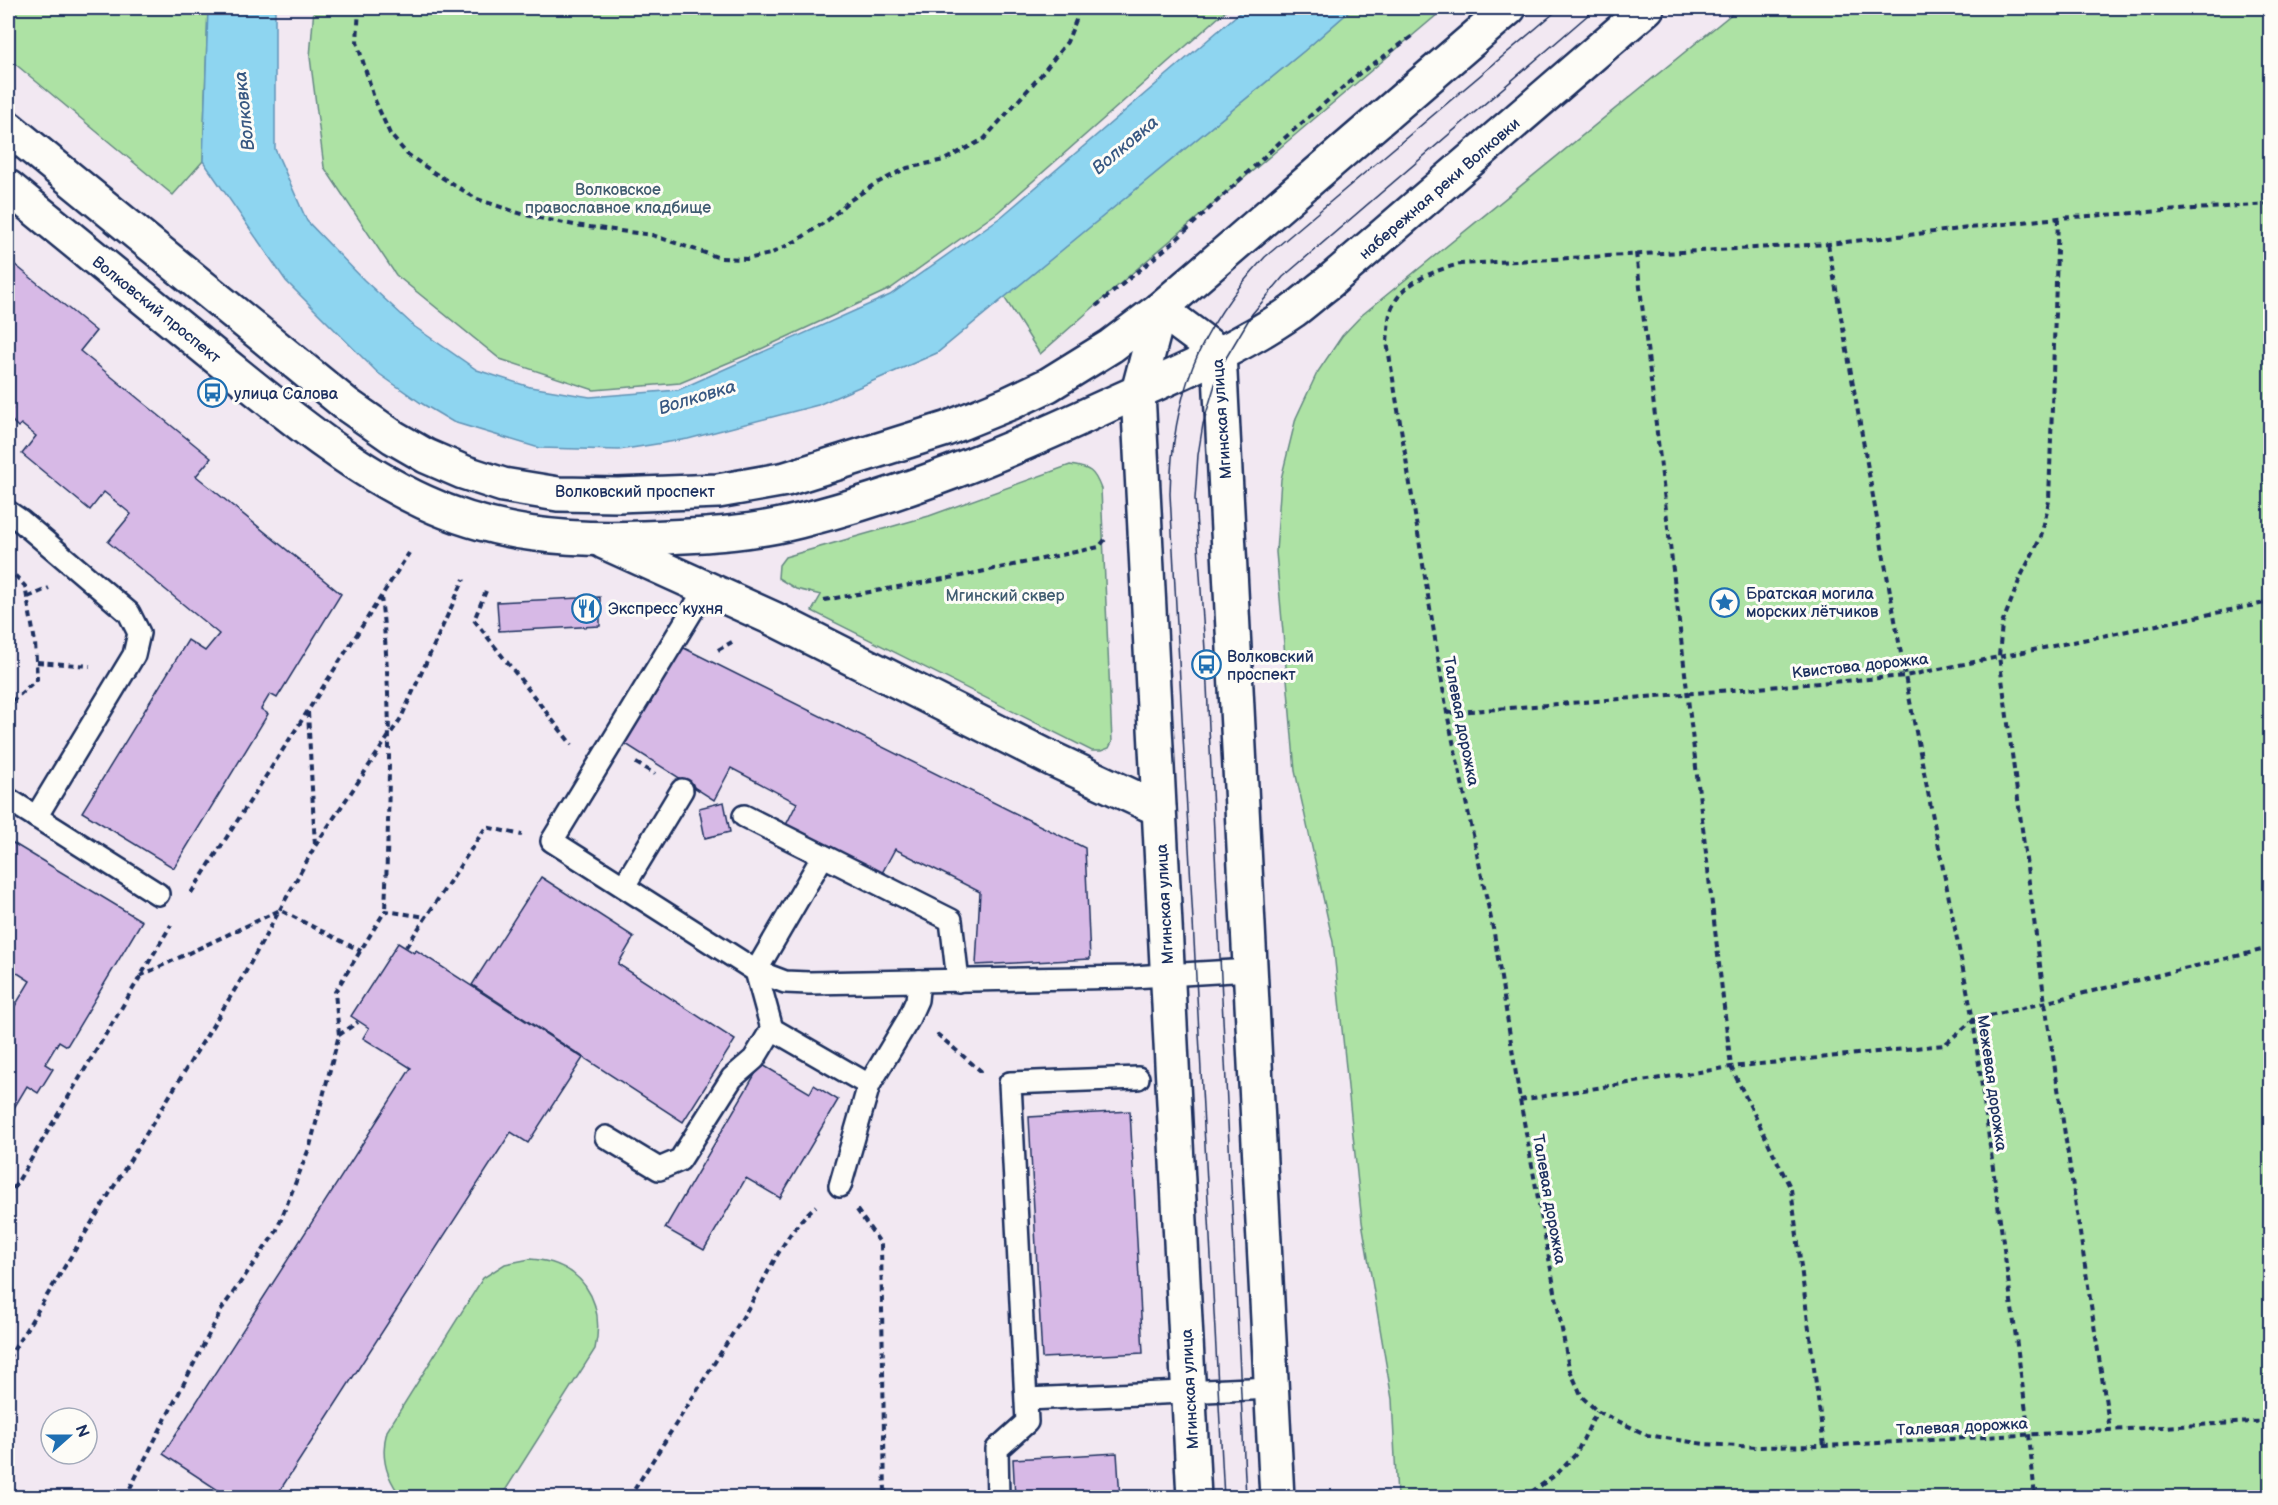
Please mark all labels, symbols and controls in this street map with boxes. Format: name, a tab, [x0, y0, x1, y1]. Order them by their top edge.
water label: Волковка	[230, 70, 259, 152]
water label: Волковка	[1088, 112, 1163, 179]
street label: набережная реки Волковки	[1356, 114, 1524, 264]
park label: Волковское православное кладбище	[525, 181, 711, 218]
street label: Волковский проспект	[88, 253, 225, 368]
street label: Мгинская улица	[1209, 358, 1236, 480]
water label: Волковка	[656, 376, 738, 419]
bus stop icon: улица Салова	[197, 377, 229, 409]
place label: улица Салова	[234, 385, 339, 404]
street label: Волковский проспект	[555, 483, 715, 502]
place label: Братская могила морских лётчиков	[1746, 585, 1879, 622]
place icon: Братская могила морских лётчиков	[1709, 586, 1741, 618]
park label: Мгинский сквер	[945, 587, 1065, 606]
restaurant icon: Экспресс кухня	[571, 592, 603, 624]
place label: Экспресс кухня	[608, 600, 723, 619]
place label: Волковский проспект	[1227, 648, 1314, 685]
bus stop icon: Волковский проспект	[1190, 649, 1222, 681]
street label: Квистова дорожка	[1791, 650, 1930, 683]
street label: Талевая дорожка	[1439, 655, 1483, 788]
street label: Мгинская улица	[1153, 843, 1178, 965]
street label: Межевая дорожка	[1973, 1014, 2011, 1153]
street label: Талевая дорожка	[1528, 1133, 1569, 1266]
street label: Мгинская улица	[1178, 1328, 1203, 1450]
north arrow	[39, 1406, 99, 1466]
street label: Талевая дорожка	[1896, 1415, 2029, 1440]
text: N	[71, 1422, 93, 1440]

